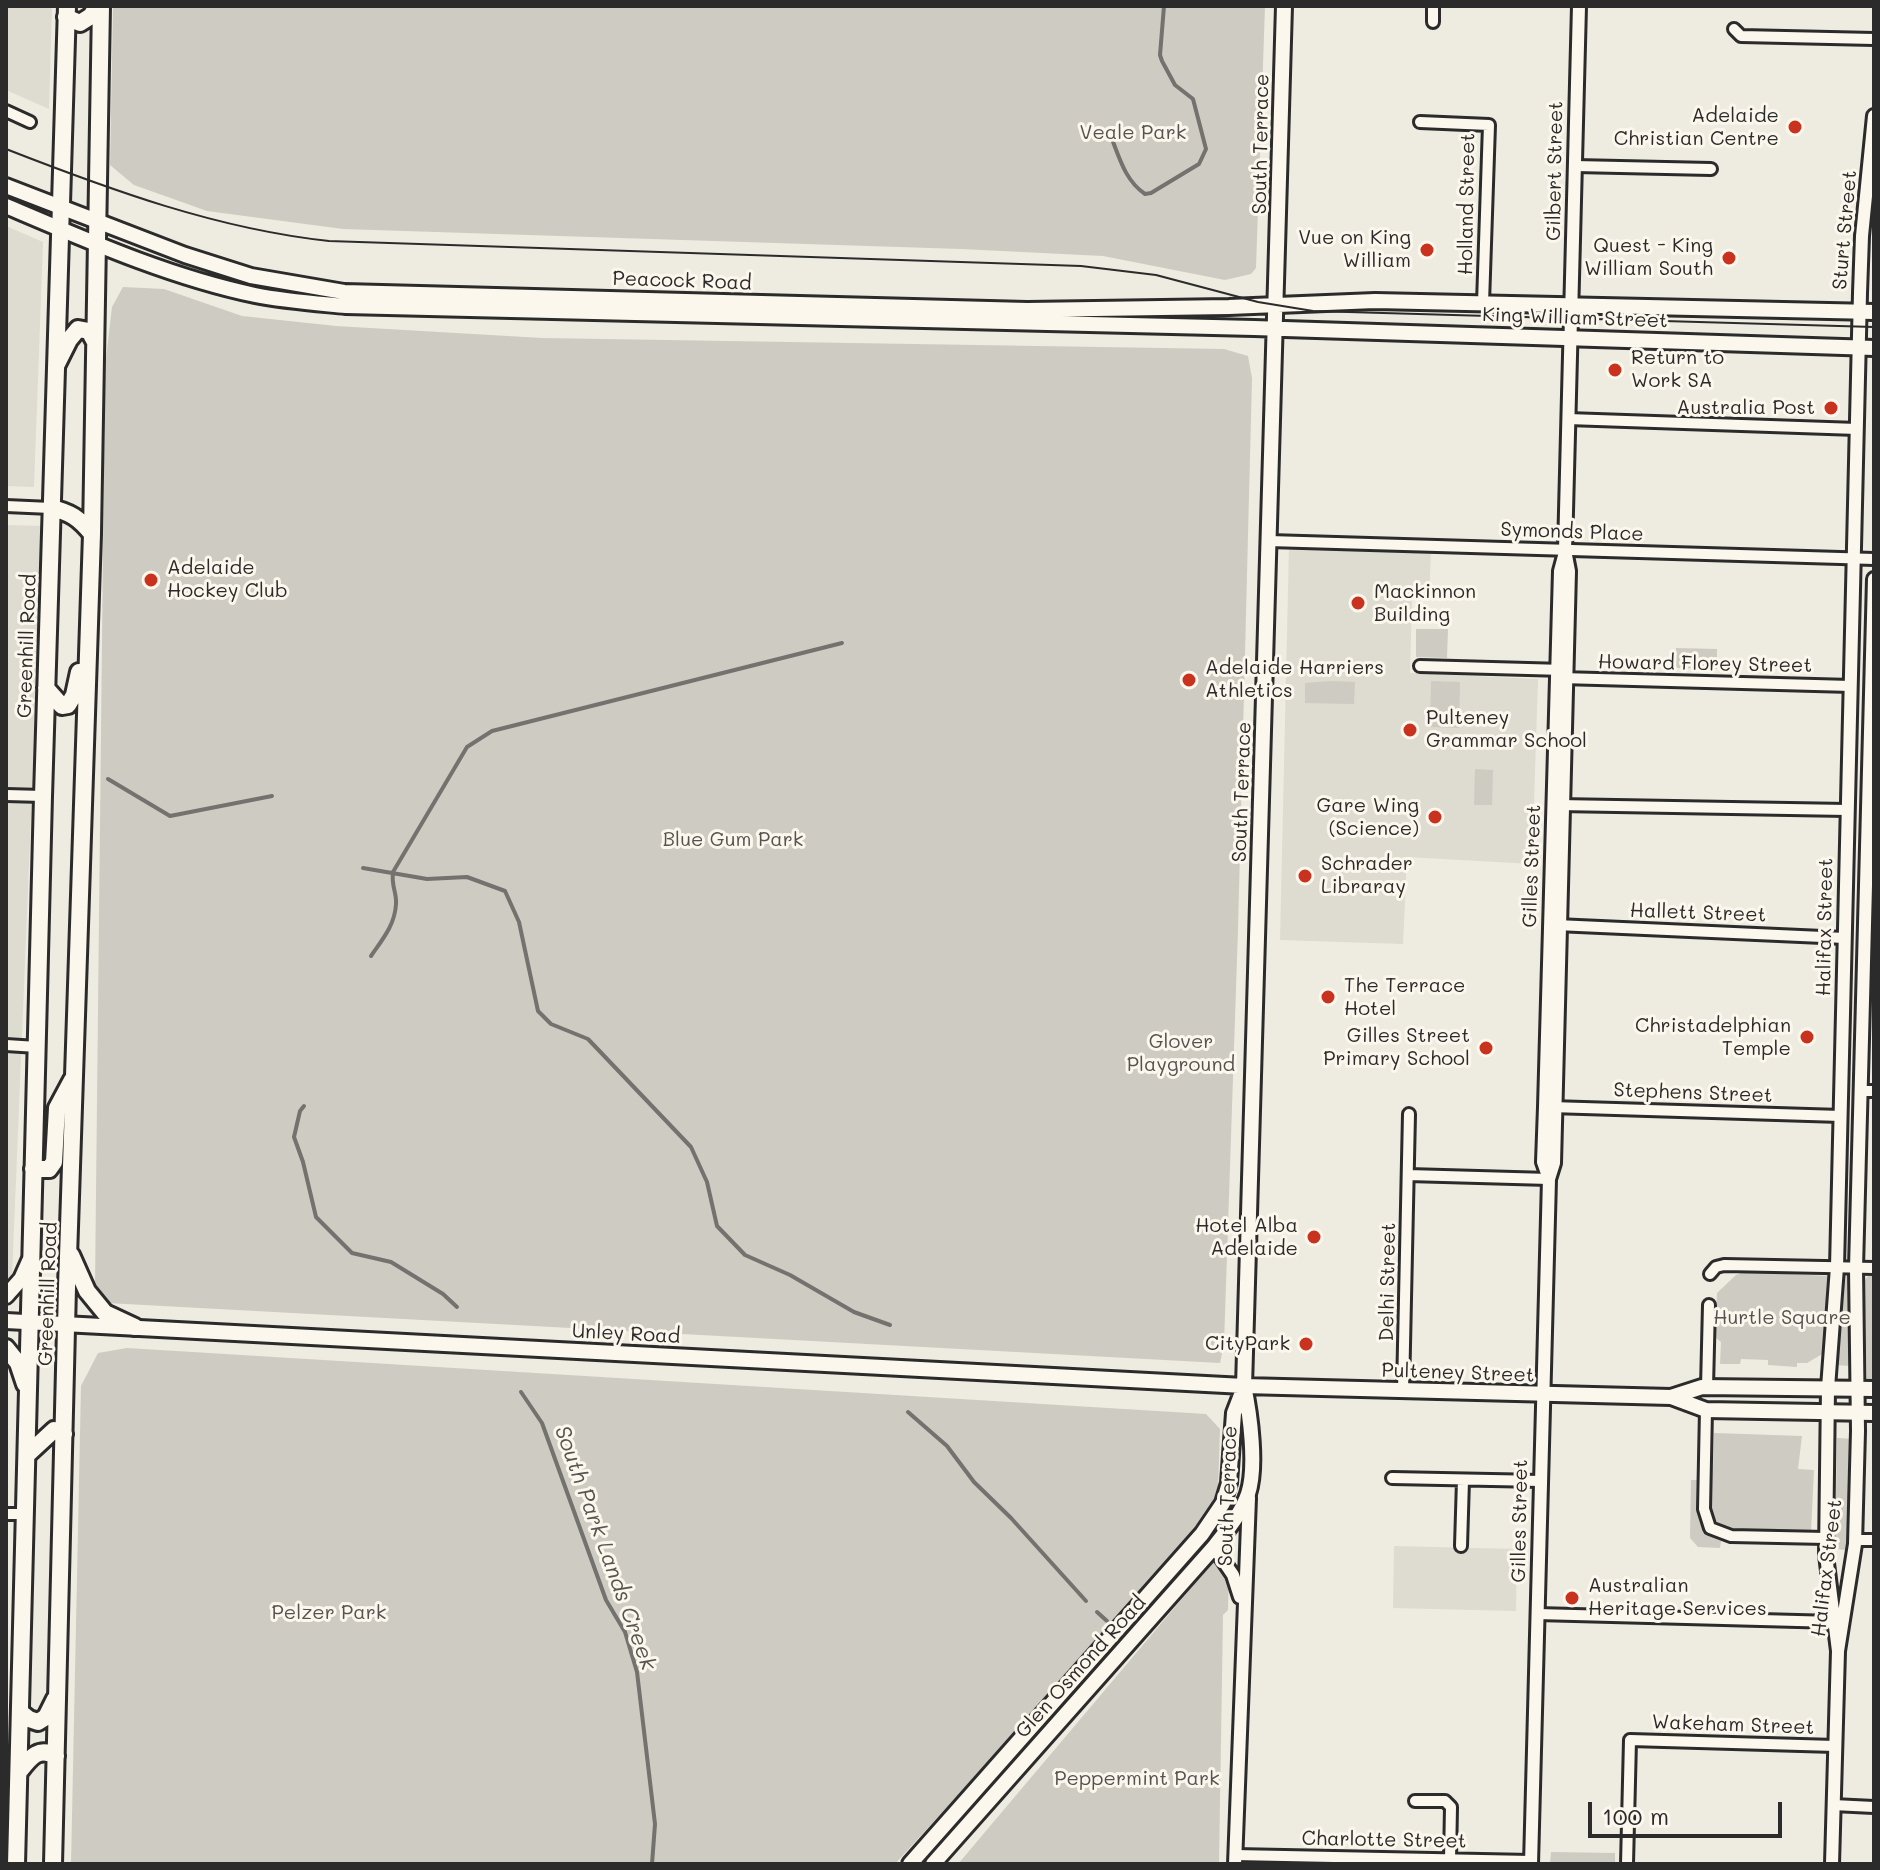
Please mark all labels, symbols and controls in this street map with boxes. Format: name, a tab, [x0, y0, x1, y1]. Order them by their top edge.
street label: South Terrace	[1248, 73, 1274, 215]
street label: Gilbert Street	[1542, 101, 1568, 241]
place label: Adelaide Christian Centre	[1614, 104, 1779, 151]
marker: Adelaide Christian Centre	[1786, 118, 1804, 136]
park label: Veale Park	[1080, 121, 1186, 145]
street label: Holland Street	[1454, 133, 1480, 275]
street label: Sturt Street	[1828, 169, 1862, 291]
place label: Vue on King William	[1298, 226, 1411, 273]
place label: Quest - King William South	[1584, 234, 1713, 281]
marker: Vue on King William	[1418, 241, 1436, 259]
marker: Quest - King William South	[1720, 249, 1738, 267]
street label: Peacock Road	[612, 267, 752, 295]
street label: King William Street	[1482, 303, 1668, 333]
place label: Return to Work SA	[1631, 346, 1724, 393]
marker: Return to Work SA	[1606, 361, 1624, 379]
place label: Australia Post	[1677, 396, 1815, 420]
marker: Australia Post	[1822, 399, 1840, 417]
street label: Symonds Place	[1500, 518, 1644, 546]
place label: Adelaide Hockey Club	[167, 556, 288, 603]
marker: Adelaide Hockey Club	[142, 571, 160, 589]
street label: Greenhill Road	[12, 573, 42, 719]
place label: Mackinnon Building	[1374, 580, 1476, 627]
marker: Mackinnon Building	[1349, 594, 1367, 612]
street label: Howard Florey Street	[1598, 650, 1812, 678]
place label: Adelaide Harriers Athletics	[1205, 656, 1384, 703]
marker: Adelaide Harriers Athletics	[1180, 671, 1198, 689]
place label: Pulteney Grammar School	[1426, 706, 1587, 753]
street label: South Terrace	[1228, 721, 1256, 863]
marker: Pulteney Grammar School	[1401, 721, 1419, 739]
place label: Gare Wing (Science)	[1317, 794, 1419, 841]
street label: Gilles Street	[1518, 804, 1546, 928]
marker: Gare Wing (Science)	[1426, 808, 1444, 826]
park label: Blue Gum Park	[663, 828, 803, 852]
place label: Schrader Libraray	[1321, 852, 1413, 899]
street label: Halifax Street	[1812, 858, 1838, 996]
marker: Schrader Libraray	[1296, 867, 1314, 885]
street label: Hallett Street	[1629, 899, 1767, 927]
place label: The Terrace Hotel	[1344, 974, 1465, 1021]
marker: The Terrace Hotel	[1319, 988, 1337, 1006]
place label: Christadelphian Temple	[1635, 1014, 1791, 1061]
place label: Gilles Street Primary School	[1323, 1024, 1470, 1071]
marker: Christadelphian Temple	[1798, 1028, 1816, 1046]
park label: Glover Playground	[1127, 1030, 1235, 1077]
marker: Gilles Street Primary School	[1477, 1039, 1495, 1057]
street label: Stephens Street	[1613, 1078, 1773, 1108]
place label: Hotel Alba Adelaide	[1195, 1214, 1298, 1261]
street label: Greenhill Road	[33, 1221, 63, 1367]
street label: Delhi Street	[1375, 1222, 1401, 1342]
marker: Hotel Alba Adelaide	[1305, 1228, 1323, 1246]
park label: Hurtle Square	[1713, 1306, 1851, 1330]
street label: Unley Road	[571, 1319, 681, 1349]
place label: CityPark	[1205, 1332, 1290, 1356]
marker: CityPark	[1297, 1335, 1315, 1353]
street label: Pulteney Street	[1381, 1358, 1535, 1388]
water label: South Park Lands Creek	[548, 1422, 662, 1674]
street label: South Terrace	[1214, 1425, 1242, 1567]
street label: Gilles Street	[1507, 1459, 1533, 1583]
street label: Halifax Street	[1807, 1498, 1847, 1638]
place label: Australian Heritage Services	[1588, 1574, 1767, 1621]
marker: Australian Heritage Services	[1563, 1589, 1581, 1607]
street label: Glen Osmond Road	[1011, 1591, 1151, 1743]
park label: Pelzer Park	[272, 1601, 386, 1625]
street label: Wakeham Street	[1651, 1710, 1815, 1740]
park label: Peppermint Park	[1054, 1767, 1220, 1791]
scale bar	[1592, 1786, 1786, 1836]
text: 100 m	[1602, 1800, 1669, 1831]
street label: Charlotte Street	[1301, 1827, 1467, 1853]

